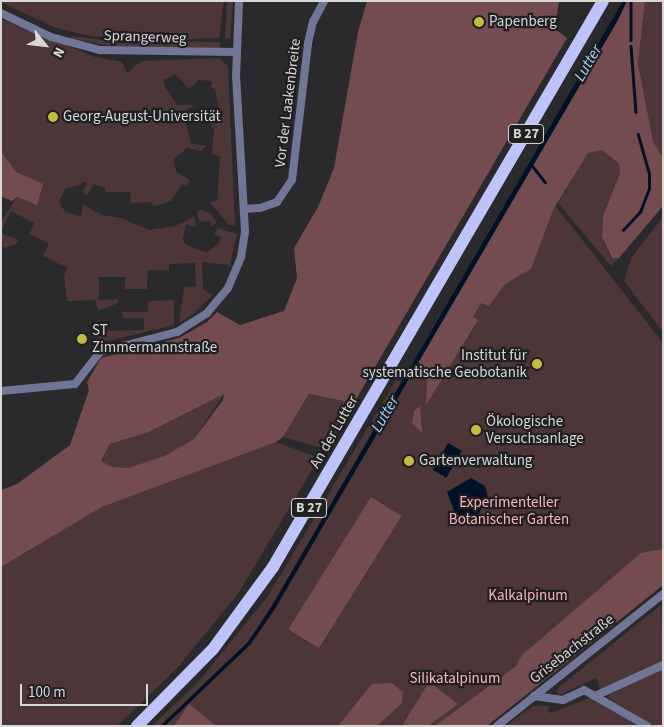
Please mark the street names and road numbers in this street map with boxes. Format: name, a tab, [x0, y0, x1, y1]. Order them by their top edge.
street label: Sprangerweg	[103, 27, 187, 47]
street label: Vor der Laakenbreite	[271, 37, 305, 169]
road number: B 27	[507, 122, 545, 146]
street label: An der Lutter	[306, 392, 362, 472]
road number: B 27	[290, 496, 328, 520]
street label: Grisebachstraße	[526, 610, 618, 688]

